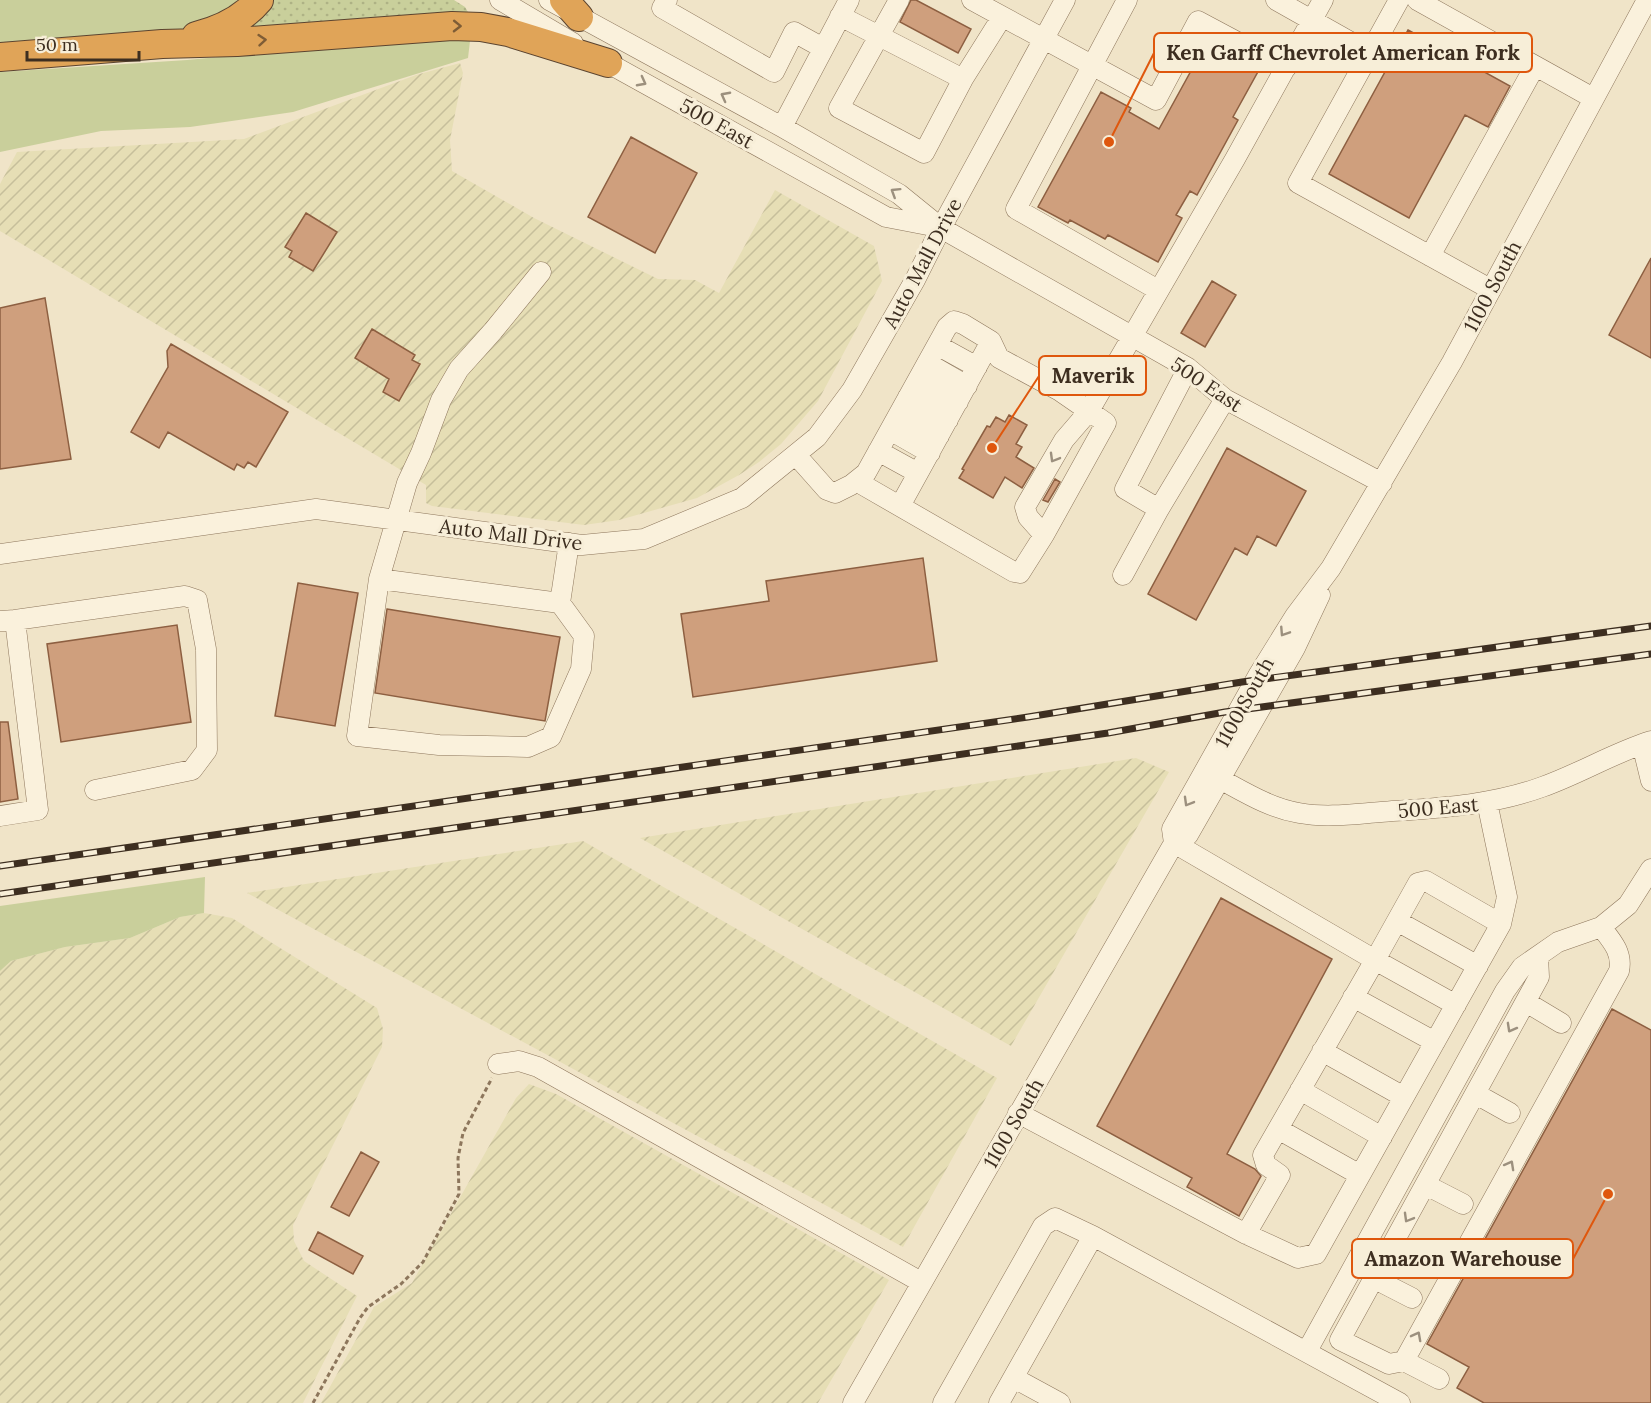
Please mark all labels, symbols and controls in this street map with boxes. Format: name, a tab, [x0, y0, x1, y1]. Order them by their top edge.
one-way arrow	[452, 20, 461, 32]
scale bar	[27, 24, 140, 62]
text: 50 m	[36, 33, 78, 56]
callout: Ken Garff Chevrolet American Fork	[1154, 33, 1532, 72]
one-way arrow	[258, 34, 267, 47]
text: Ken Garff Chevrolet American Fork	[1166, 39, 1521, 66]
one-way arrow	[635, 75, 646, 86]
street label: 500 East	[676, 92, 759, 154]
one-way arrow	[721, 92, 731, 103]
one-way arrow	[890, 188, 901, 199]
street label: Auto Mall Drive	[877, 193, 967, 333]
street label: 1100 South	[1458, 236, 1526, 336]
street label: 500 East	[1167, 351, 1248, 417]
callout: Maverik	[1039, 356, 1146, 395]
text: Maverik	[1052, 362, 1135, 389]
one-way arrow	[1049, 451, 1061, 462]
street label: Auto Mall Drive	[437, 513, 584, 555]
one-way arrow	[1280, 626, 1292, 636]
street label: 1100 South	[1209, 652, 1279, 752]
street label: 500 East	[1397, 791, 1480, 823]
one-way arrow	[1184, 795, 1195, 806]
one-way arrow	[1507, 1022, 1518, 1032]
street label: 1100 South	[977, 1074, 1049, 1172]
one-way arrow	[1503, 1161, 1514, 1172]
one-way arrow	[1403, 1211, 1415, 1222]
callout: Amazon Warehouse	[1352, 1239, 1573, 1278]
text: Amazon Warehouse	[1364, 1245, 1562, 1272]
one-way arrow	[1409, 1332, 1421, 1343]

